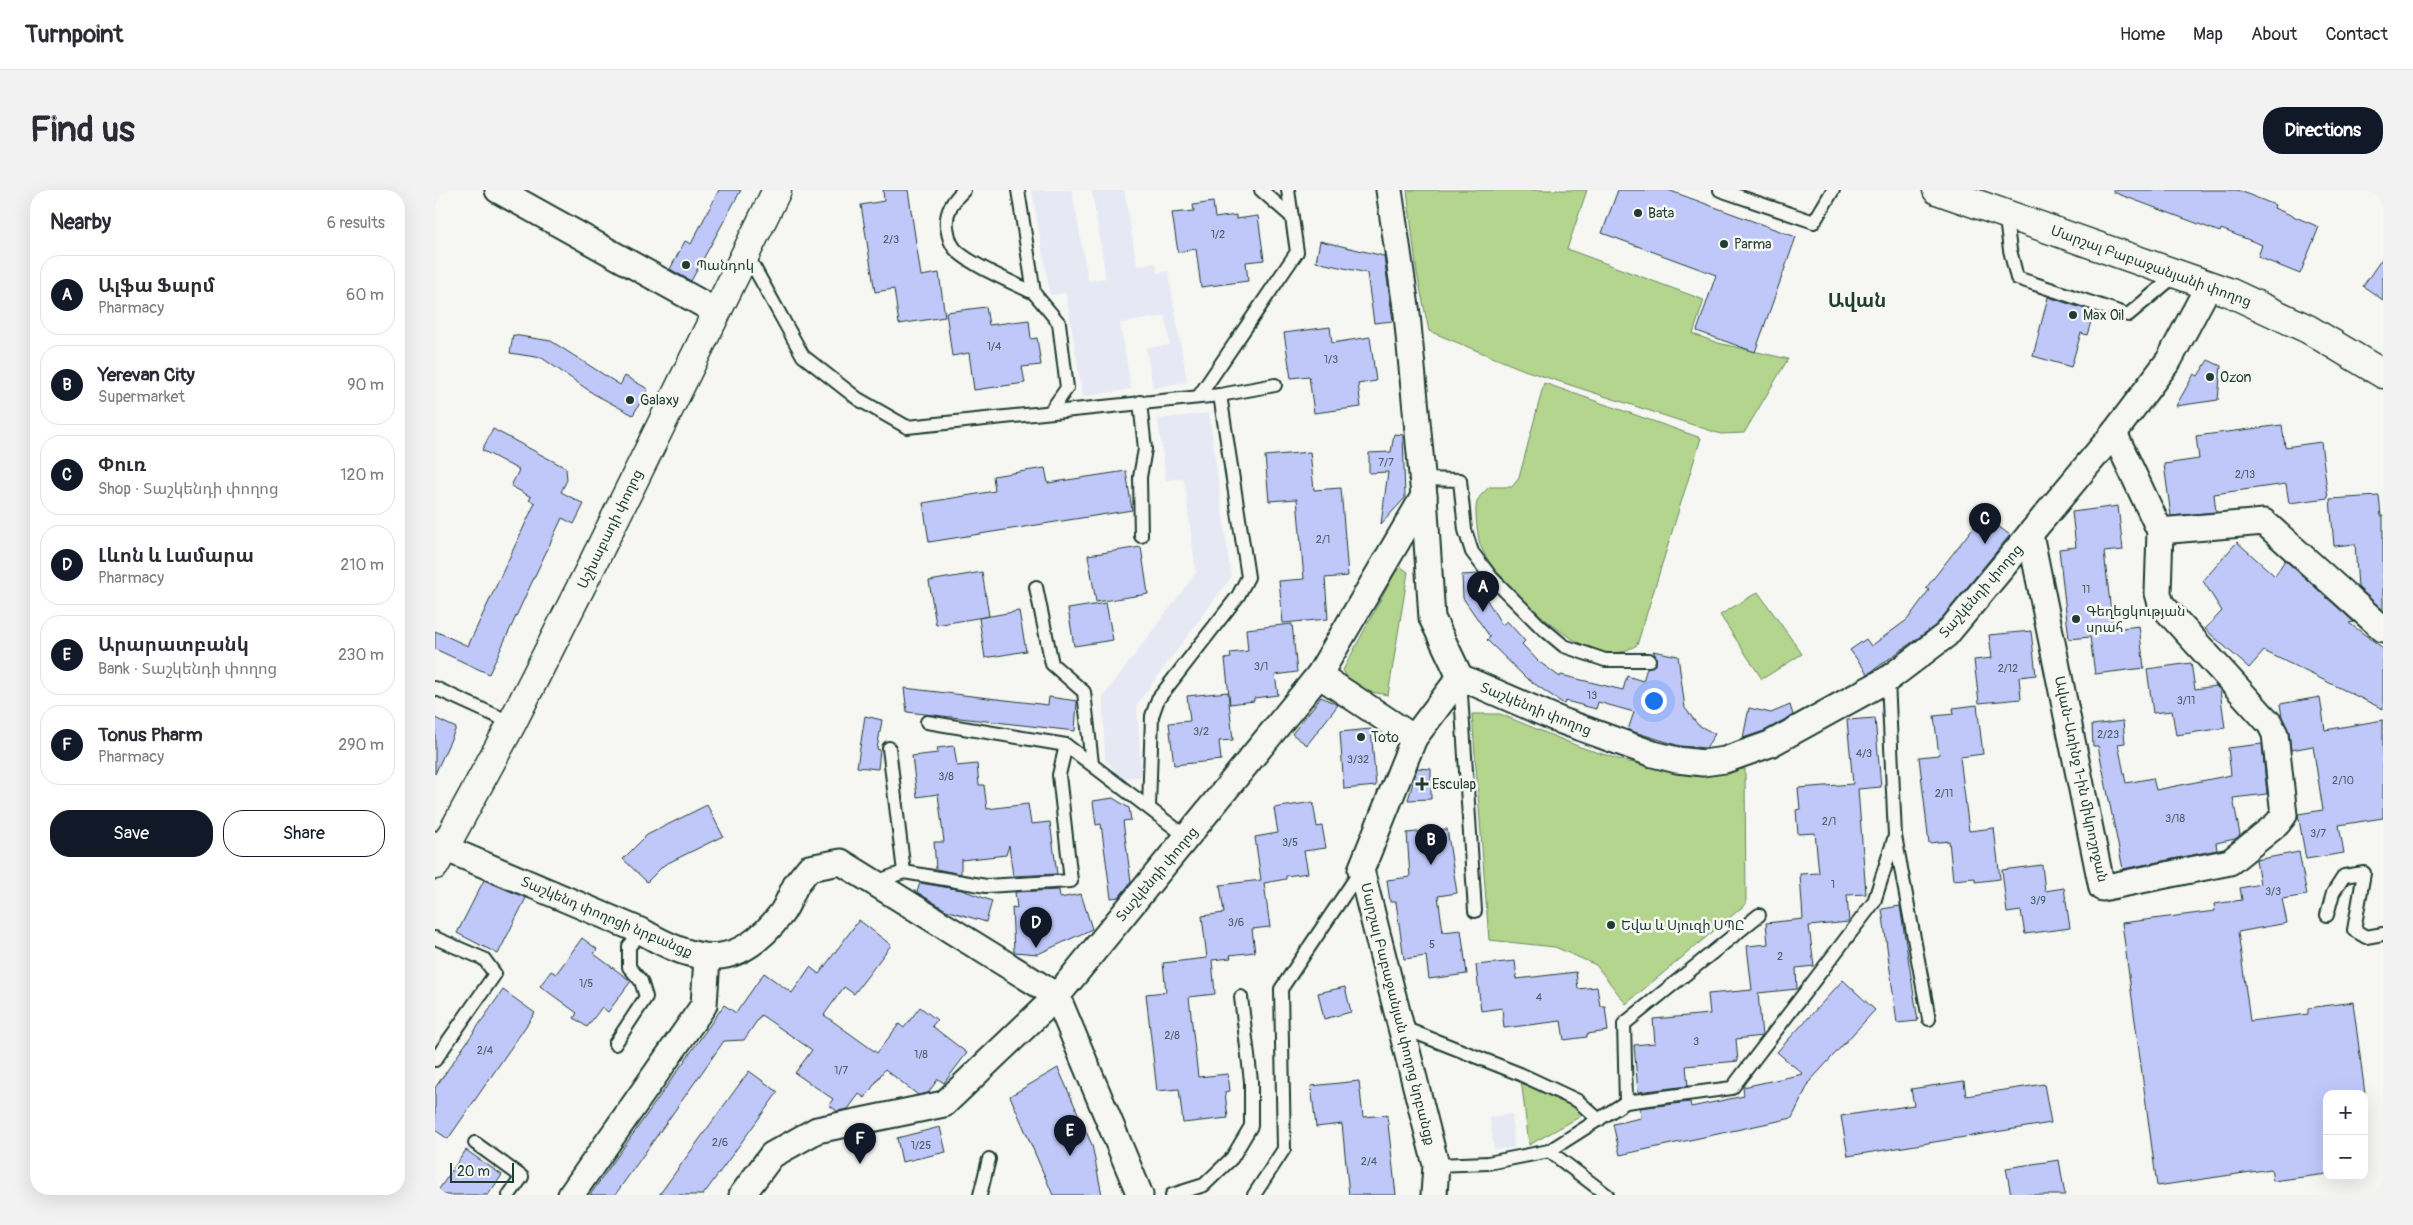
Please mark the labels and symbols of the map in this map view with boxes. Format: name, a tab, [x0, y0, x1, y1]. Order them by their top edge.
place label: Bata	[1648, 205, 1674, 222]
marker: Bata	[1632, 207, 1644, 219]
street label: Մարշալ Բաբաջանյանի փողոց	[2048, 222, 2254, 310]
house number: 1/2	[1211, 228, 1225, 241]
house number: 2/3	[883, 233, 899, 246]
place label: Parma	[1734, 236, 1772, 253]
marker: Parma	[1718, 238, 1730, 250]
place label: Պանդոկ	[696, 257, 754, 274]
marker: Պանդոկ	[680, 259, 692, 271]
district label: Ավան	[1828, 289, 1886, 313]
place label: Max Oil	[2083, 307, 2124, 324]
marker: Max Oil	[2067, 309, 2079, 321]
house number: 1/4	[987, 340, 1002, 353]
house number: 1/3	[1324, 353, 1338, 366]
place label: Ozon	[2220, 369, 2252, 386]
marker: Ozon	[2204, 371, 2216, 383]
place label: Galaxy	[640, 392, 679, 409]
marker: Galaxy	[624, 394, 636, 406]
house number: 7/7	[1378, 456, 1394, 469]
street label: Աշխաբադի փողոց	[574, 467, 646, 591]
house number: 2/13	[2235, 468, 2255, 481]
pin: C	[1969, 503, 2001, 544]
house number: 2/1	[1316, 533, 1330, 546]
street label: Տաշկենդի փողոց	[1936, 541, 2026, 641]
pin: A	[1467, 571, 1499, 612]
house number: 11	[2082, 583, 2090, 596]
place label: Գեղեցկության սրահ	[2086, 603, 2185, 636]
marker: Գեղեցկության սրահ	[2070, 613, 2082, 625]
house number: 3/1	[1254, 660, 1268, 673]
house number: 2/12	[1998, 662, 2018, 675]
street label: Ավան-Առինջ 1-ին միկրոշրջան	[2051, 674, 2111, 884]
street label: Տաշկենդի փողոց	[1478, 679, 1594, 739]
your location	[1641, 688, 1667, 714]
house number: 13	[1587, 689, 1597, 702]
house number: 3/11	[2177, 694, 2195, 707]
house number: 3/2	[1193, 725, 1209, 738]
house number: 2/23	[2097, 728, 2119, 741]
place label: Toto	[1371, 729, 1399, 746]
marker: Toto	[1355, 731, 1367, 743]
house number: 4/3	[1856, 747, 1872, 760]
house number: 3/32	[1347, 753, 1369, 766]
house number: 3/8	[938, 770, 954, 783]
house number: 2/10	[2332, 774, 2354, 787]
place label: Esculap	[1432, 776, 1477, 793]
marker: Esculap	[1416, 778, 1428, 790]
house number: 2/11	[1935, 787, 1953, 800]
house number: 3/18	[2165, 812, 2185, 825]
house number: 2/1	[1822, 815, 1836, 828]
street label: Տաշկենդի փողոց	[1112, 823, 1202, 925]
pin: B	[1415, 824, 1447, 865]
house number: 3/7	[2310, 827, 2326, 840]
house number: 3/5	[1282, 836, 1298, 849]
street label: Տաշկենդ փողոցի նրբանցք	[519, 873, 695, 961]
house number: 1	[1831, 878, 1835, 891]
street label: Մարշալ Բաբաջանյան փողոց նրբանցք	[1357, 881, 1439, 1147]
house number: 3/3	[2265, 885, 2281, 898]
house number: 3/9	[2030, 894, 2046, 907]
pin: D	[1020, 907, 1052, 948]
house number: 3/6	[1228, 916, 1244, 929]
place label: Եվա և Սյուզի ՍՊԸ	[1621, 917, 1745, 934]
marker: Եվա և Սյուզի ՍՊԸ	[1605, 919, 1617, 931]
house number: 5	[1429, 938, 1435, 951]
house number: 2	[1777, 950, 1783, 963]
house number: 1/5	[579, 977, 593, 990]
house number: 4	[1536, 991, 1543, 1004]
house number: 2/8	[1164, 1029, 1180, 1042]
house number: 3	[1693, 1035, 1699, 1048]
house number: 2/4	[477, 1044, 494, 1057]
house number: 1/8	[914, 1048, 928, 1061]
house number: 1/7	[834, 1064, 848, 1077]
pin: E	[1054, 1115, 1086, 1156]
pin: F	[844, 1123, 876, 1164]
house number: 2/6	[712, 1136, 728, 1149]
house number: 1/25	[911, 1139, 931, 1152]
house number: 2/4	[1361, 1155, 1378, 1168]
scale bar	[450, 1160, 514, 1183]

